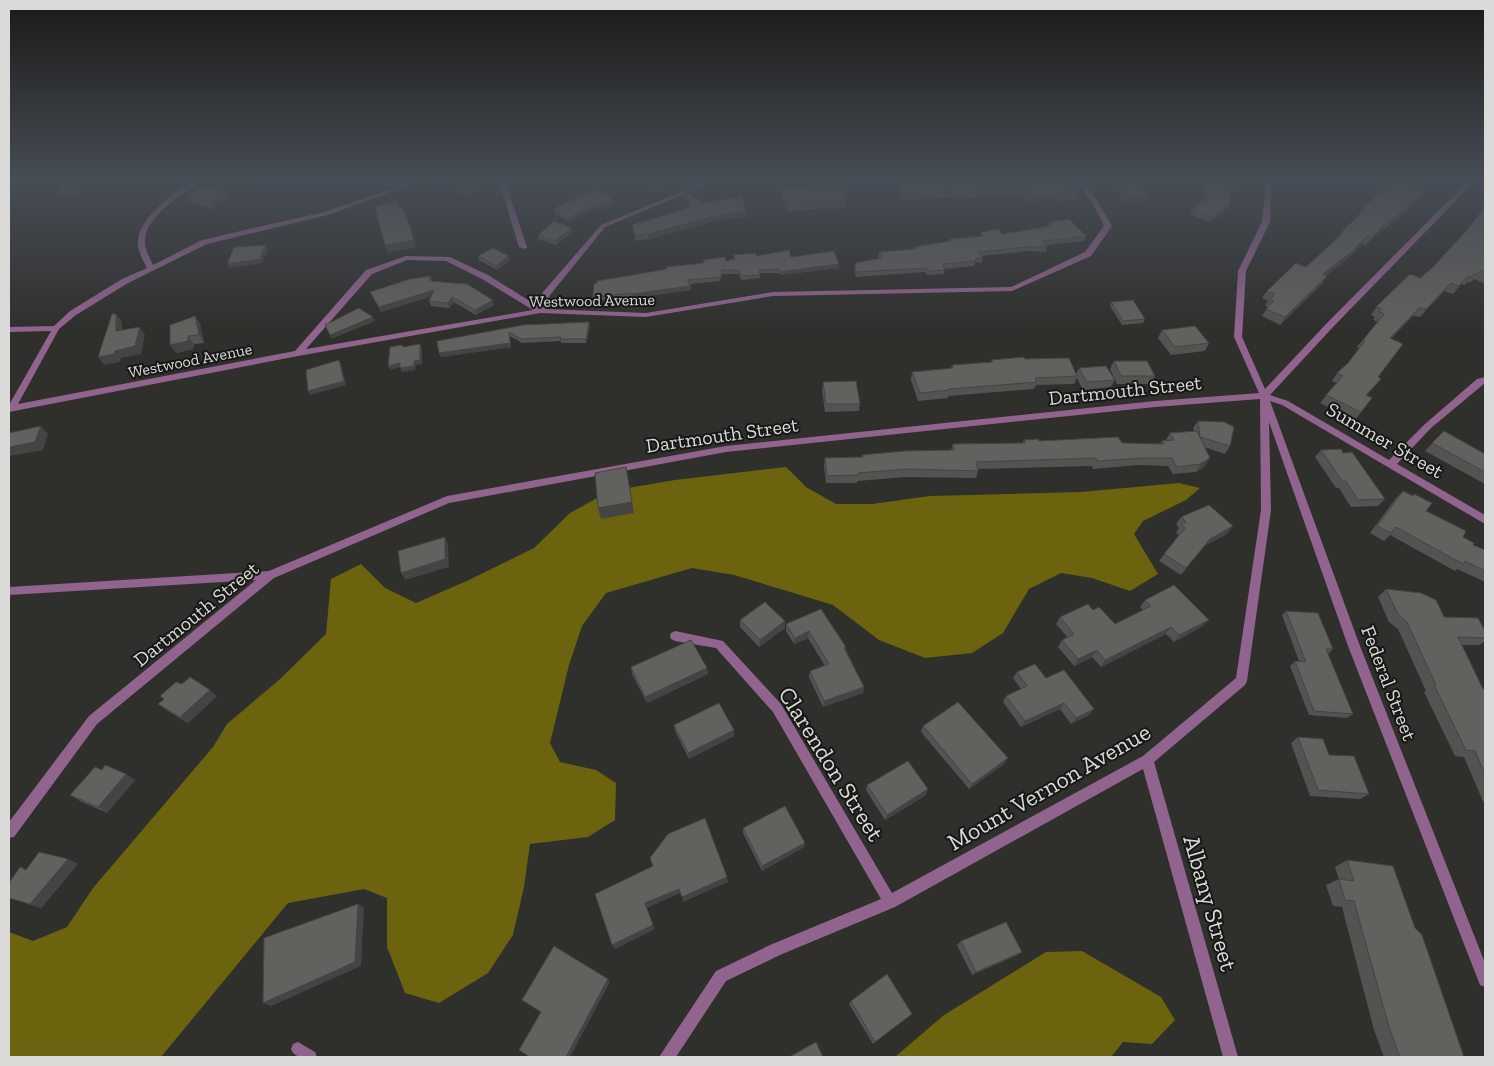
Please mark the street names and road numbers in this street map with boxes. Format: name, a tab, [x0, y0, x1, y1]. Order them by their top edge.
street label: Westwood Avenue	[529, 290, 655, 311]
street label: Westwood Avenue	[127, 339, 254, 382]
street label: Dartmouth Street	[1047, 370, 1203, 410]
street label: Summer Street	[1322, 397, 1448, 483]
street label: Dartmouth Street	[644, 412, 800, 458]
street label: Dartmouth Street	[129, 556, 264, 672]
street label: Federal Street	[1356, 622, 1422, 744]
street label: Clarendon Street	[772, 681, 891, 846]
street label: Mount Vernon Avenue	[942, 717, 1155, 857]
street label: Albany Street	[1177, 832, 1244, 974]

